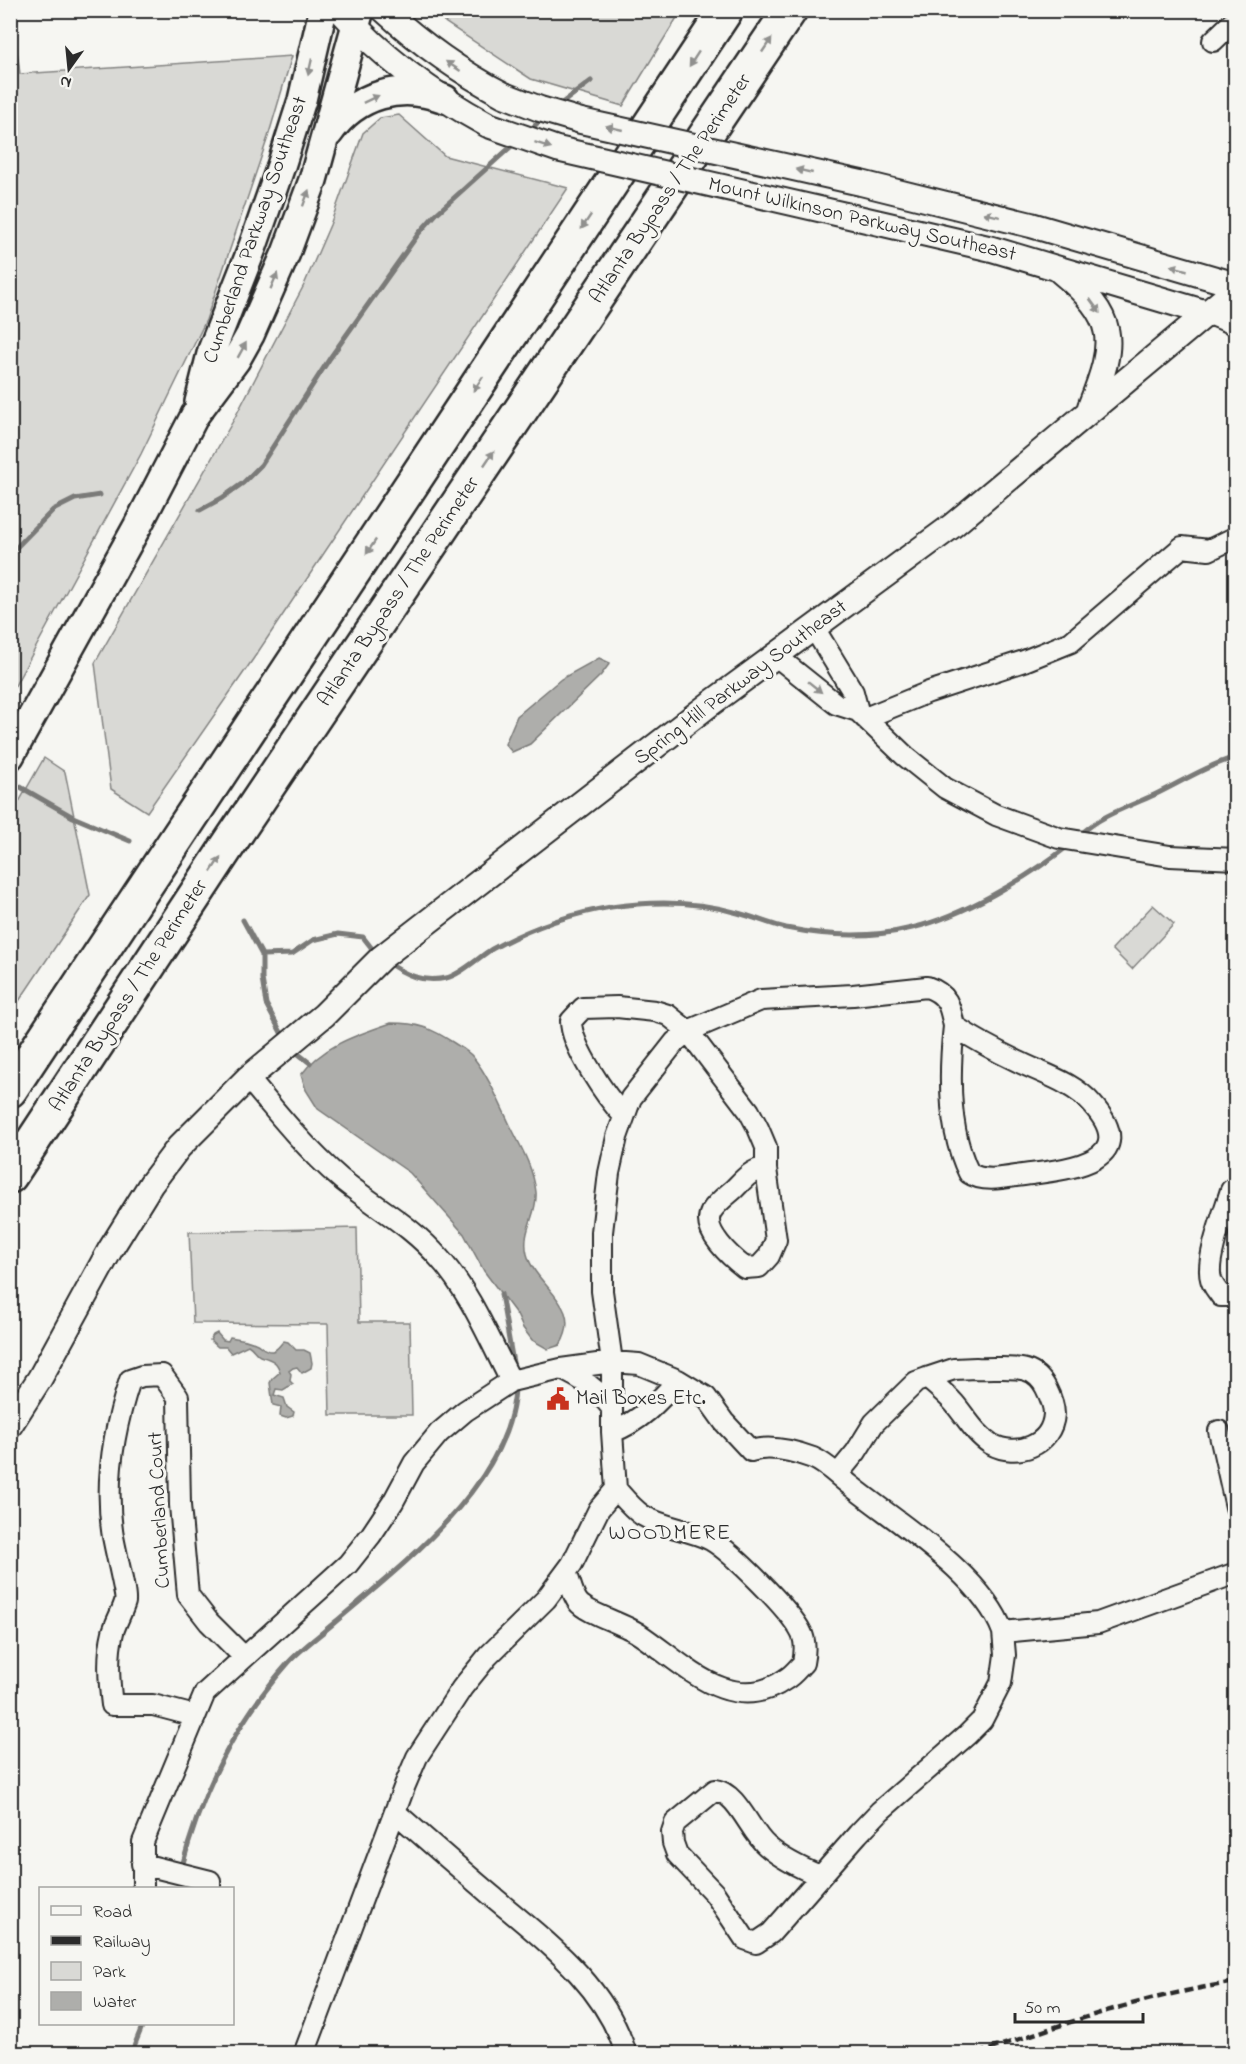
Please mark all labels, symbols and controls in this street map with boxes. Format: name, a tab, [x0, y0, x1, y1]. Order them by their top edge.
one-way arrow	[761, 37, 772, 53]
north arrow	[39, 39, 99, 99]
one-way arrow	[688, 51, 700, 67]
one-way arrow	[304, 58, 314, 77]
one-way arrow	[445, 61, 461, 72]
street label: Atlanta Bypass / The Perimeter	[583, 68, 761, 311]
text: N	[57, 69, 74, 95]
street label: Cumberland Parkway Southeast	[196, 92, 318, 368]
one-way arrow	[362, 95, 379, 104]
one-way arrow	[604, 123, 623, 132]
one-way arrow	[534, 140, 552, 150]
one-way arrow	[795, 165, 814, 175]
street label: Mount Wilkinson Parkway Southeast	[705, 170, 1019, 272]
one-way arrow	[302, 189, 312, 207]
one-way arrow	[983, 209, 1001, 219]
one-way arrow	[580, 213, 592, 229]
one-way arrow	[1170, 263, 1188, 272]
one-way arrow	[269, 271, 279, 289]
one-way arrow	[1089, 298, 1101, 314]
one-way arrow	[237, 341, 247, 358]
one-way arrow	[473, 376, 484, 393]
one-way arrow	[484, 450, 495, 467]
street label: Atlanta Bypass / The Perimeter	[311, 471, 489, 714]
one-way arrow	[365, 539, 376, 555]
street label: Spring Hill Parkway Southeast	[628, 593, 855, 775]
one-way arrow	[807, 681, 823, 694]
one-way arrow	[210, 856, 221, 872]
street label: Atlanta Bypass / The Perimeter	[42, 873, 218, 1119]
place label: Mail Boxes Etc.	[576, 1384, 706, 1414]
public building icon: Mail Boxes Etc.	[545, 1386, 571, 1412]
street label: Cumberland Court	[141, 1431, 179, 1589]
district label: WOODMERE	[608, 1518, 732, 1550]
legend	[39, 1887, 234, 2025]
text: Road	[93, 1900, 132, 1926]
text: Railway	[93, 1930, 150, 1956]
text: Park	[93, 1960, 126, 1986]
scale bar	[1015, 1986, 1142, 2024]
text: Water	[93, 1990, 137, 2016]
text: 50 m	[1024, 1996, 1061, 2022]

